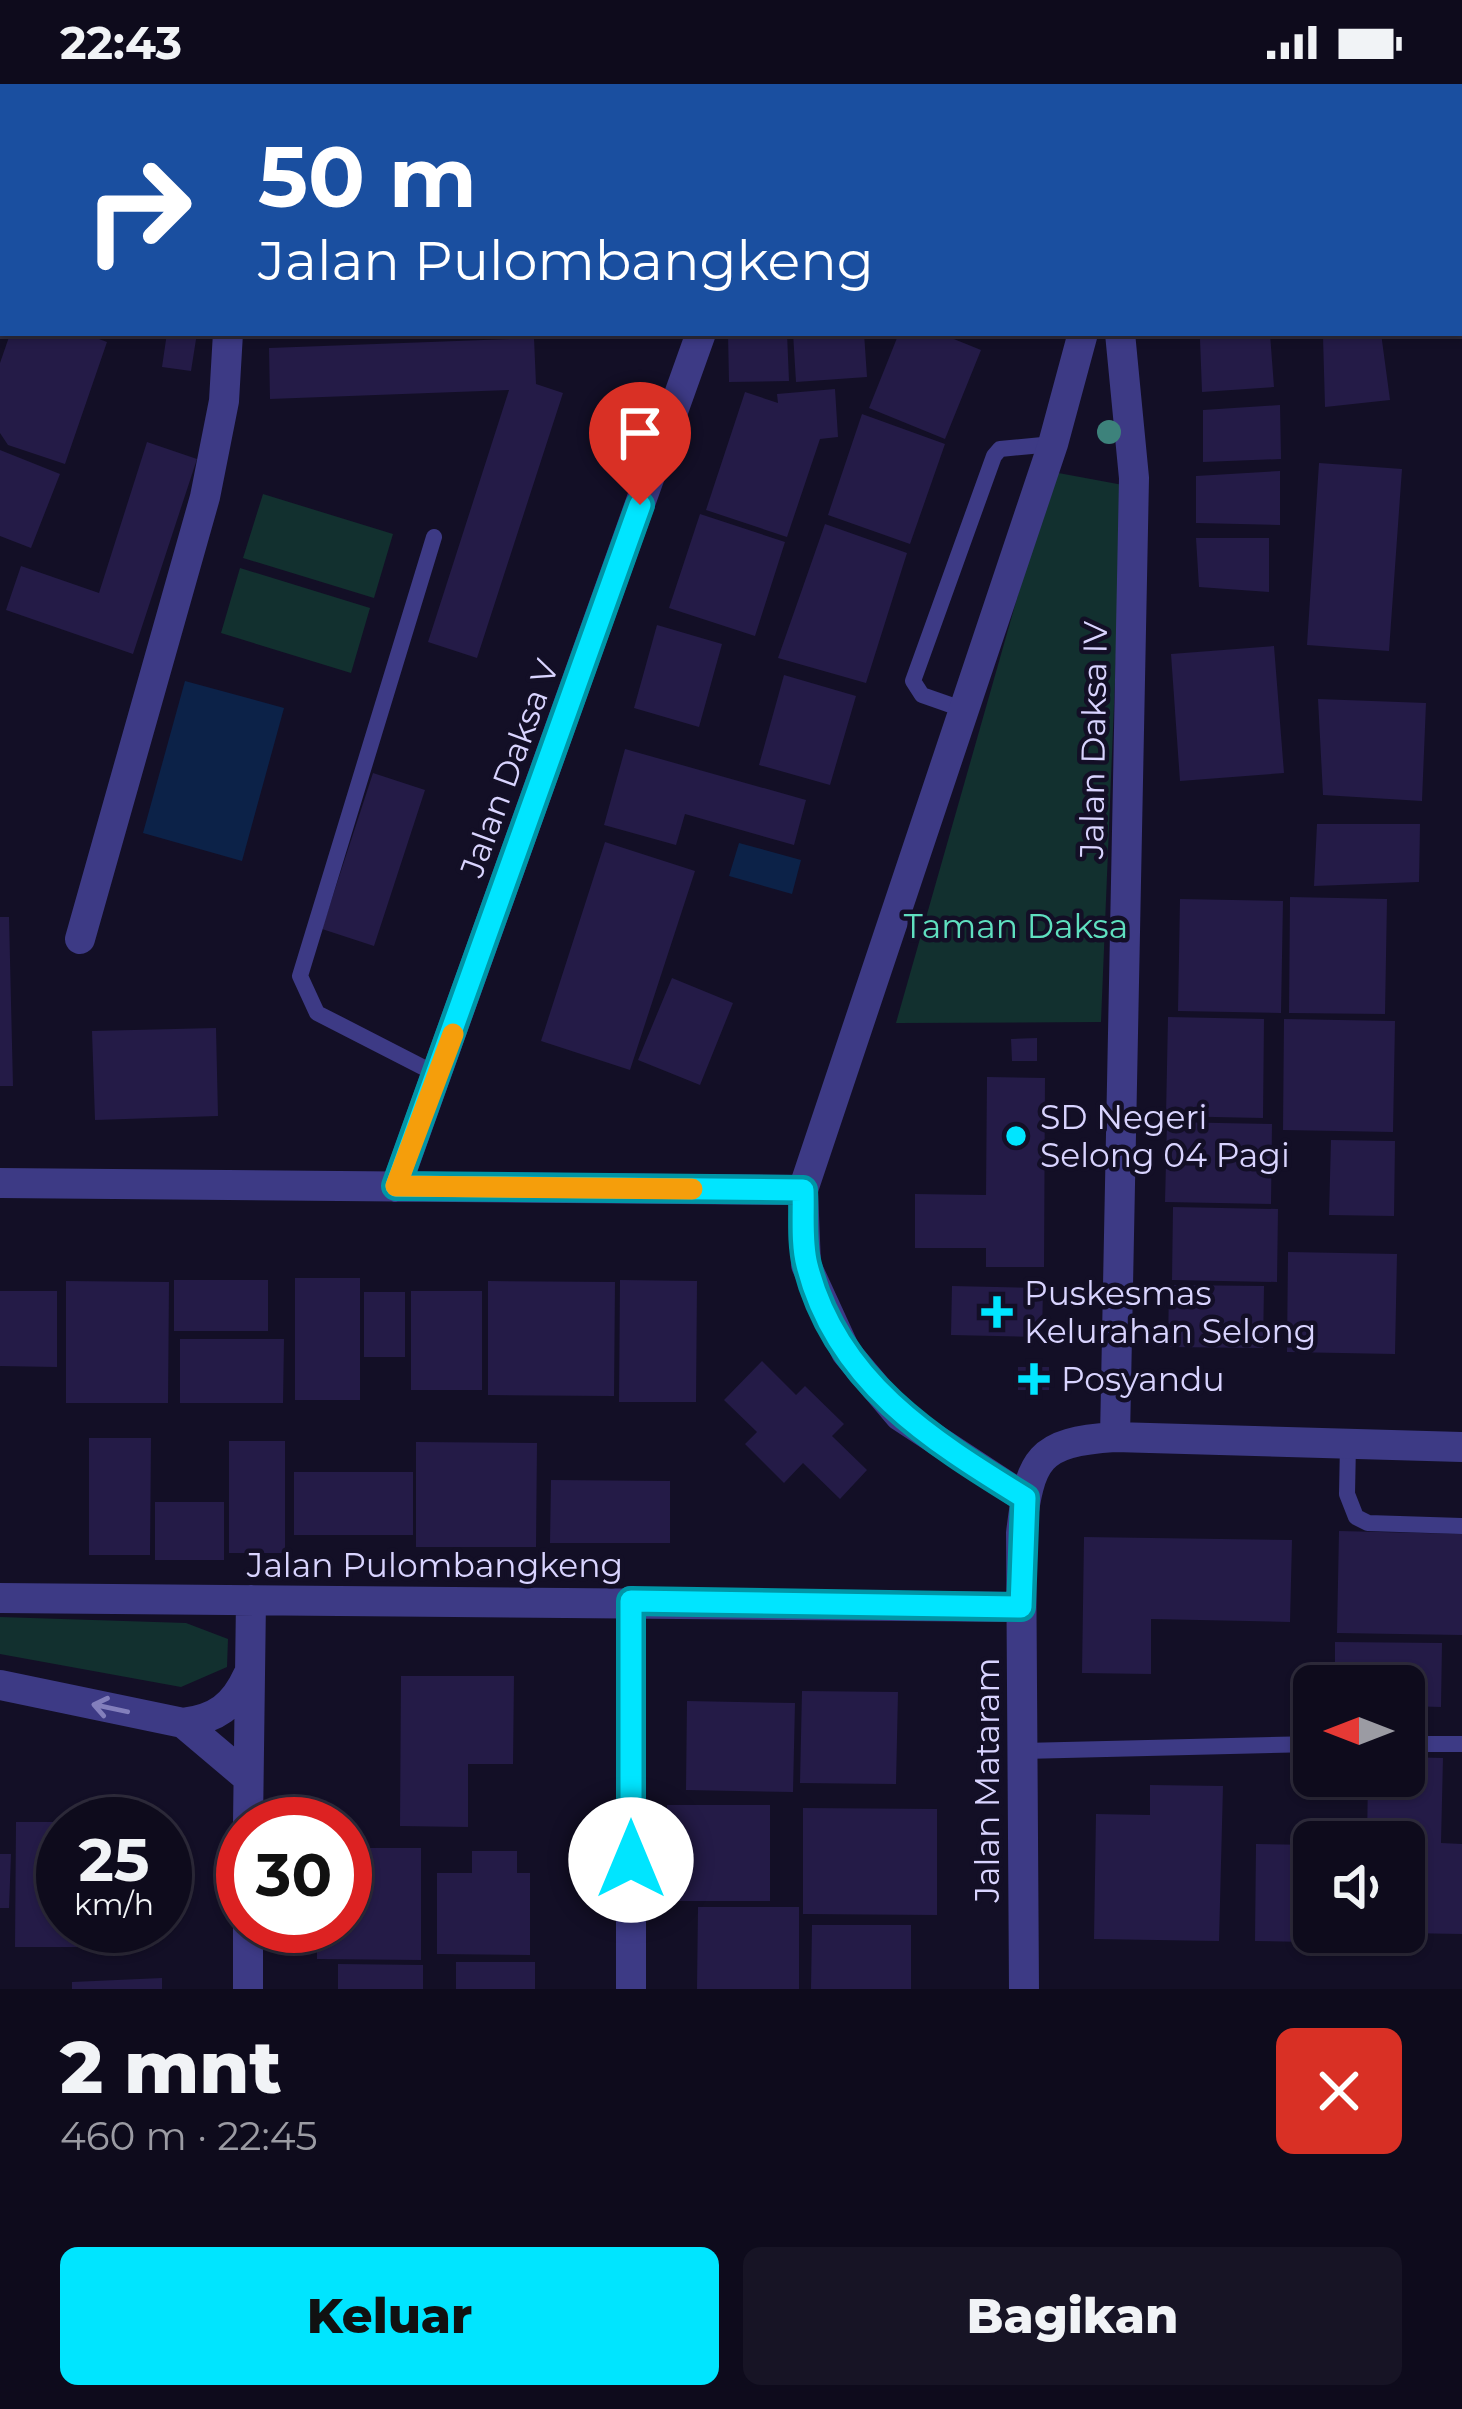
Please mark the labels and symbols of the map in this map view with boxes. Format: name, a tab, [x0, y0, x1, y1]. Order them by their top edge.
pin	[589, 382, 691, 505]
street label: Jalan Daksa IV	[1071, 621, 1115, 860]
street label: Jalan Daksa V	[451, 654, 567, 883]
park label: Taman Daksa	[904, 906, 1128, 946]
place label: SD Negeri Selong 04 Pagi	[1040, 1097, 1290, 1175]
marker: SD Negeri Selong 04 Pagi	[1003, 1123, 1029, 1149]
place label: Puskesmas Kelurahan Selong	[1024, 1273, 1316, 1351]
marker: Puskesmas Kelurahan Selong	[981, 1296, 1013, 1328]
place label: Posyandu	[1061, 1359, 1225, 1399]
marker: Posyandu	[1018, 1363, 1050, 1395]
street label: Jalan Pulombangkeng	[246, 1545, 623, 1585]
street label: Jalan Mataram	[967, 1658, 1007, 1903]
north arrow	[1293, 1665, 1425, 1797]
one-way arrow	[92, 1696, 130, 1719]
speed limit sign: 30	[216, 1797, 372, 1953]
position arrow	[568, 1797, 694, 1923]

